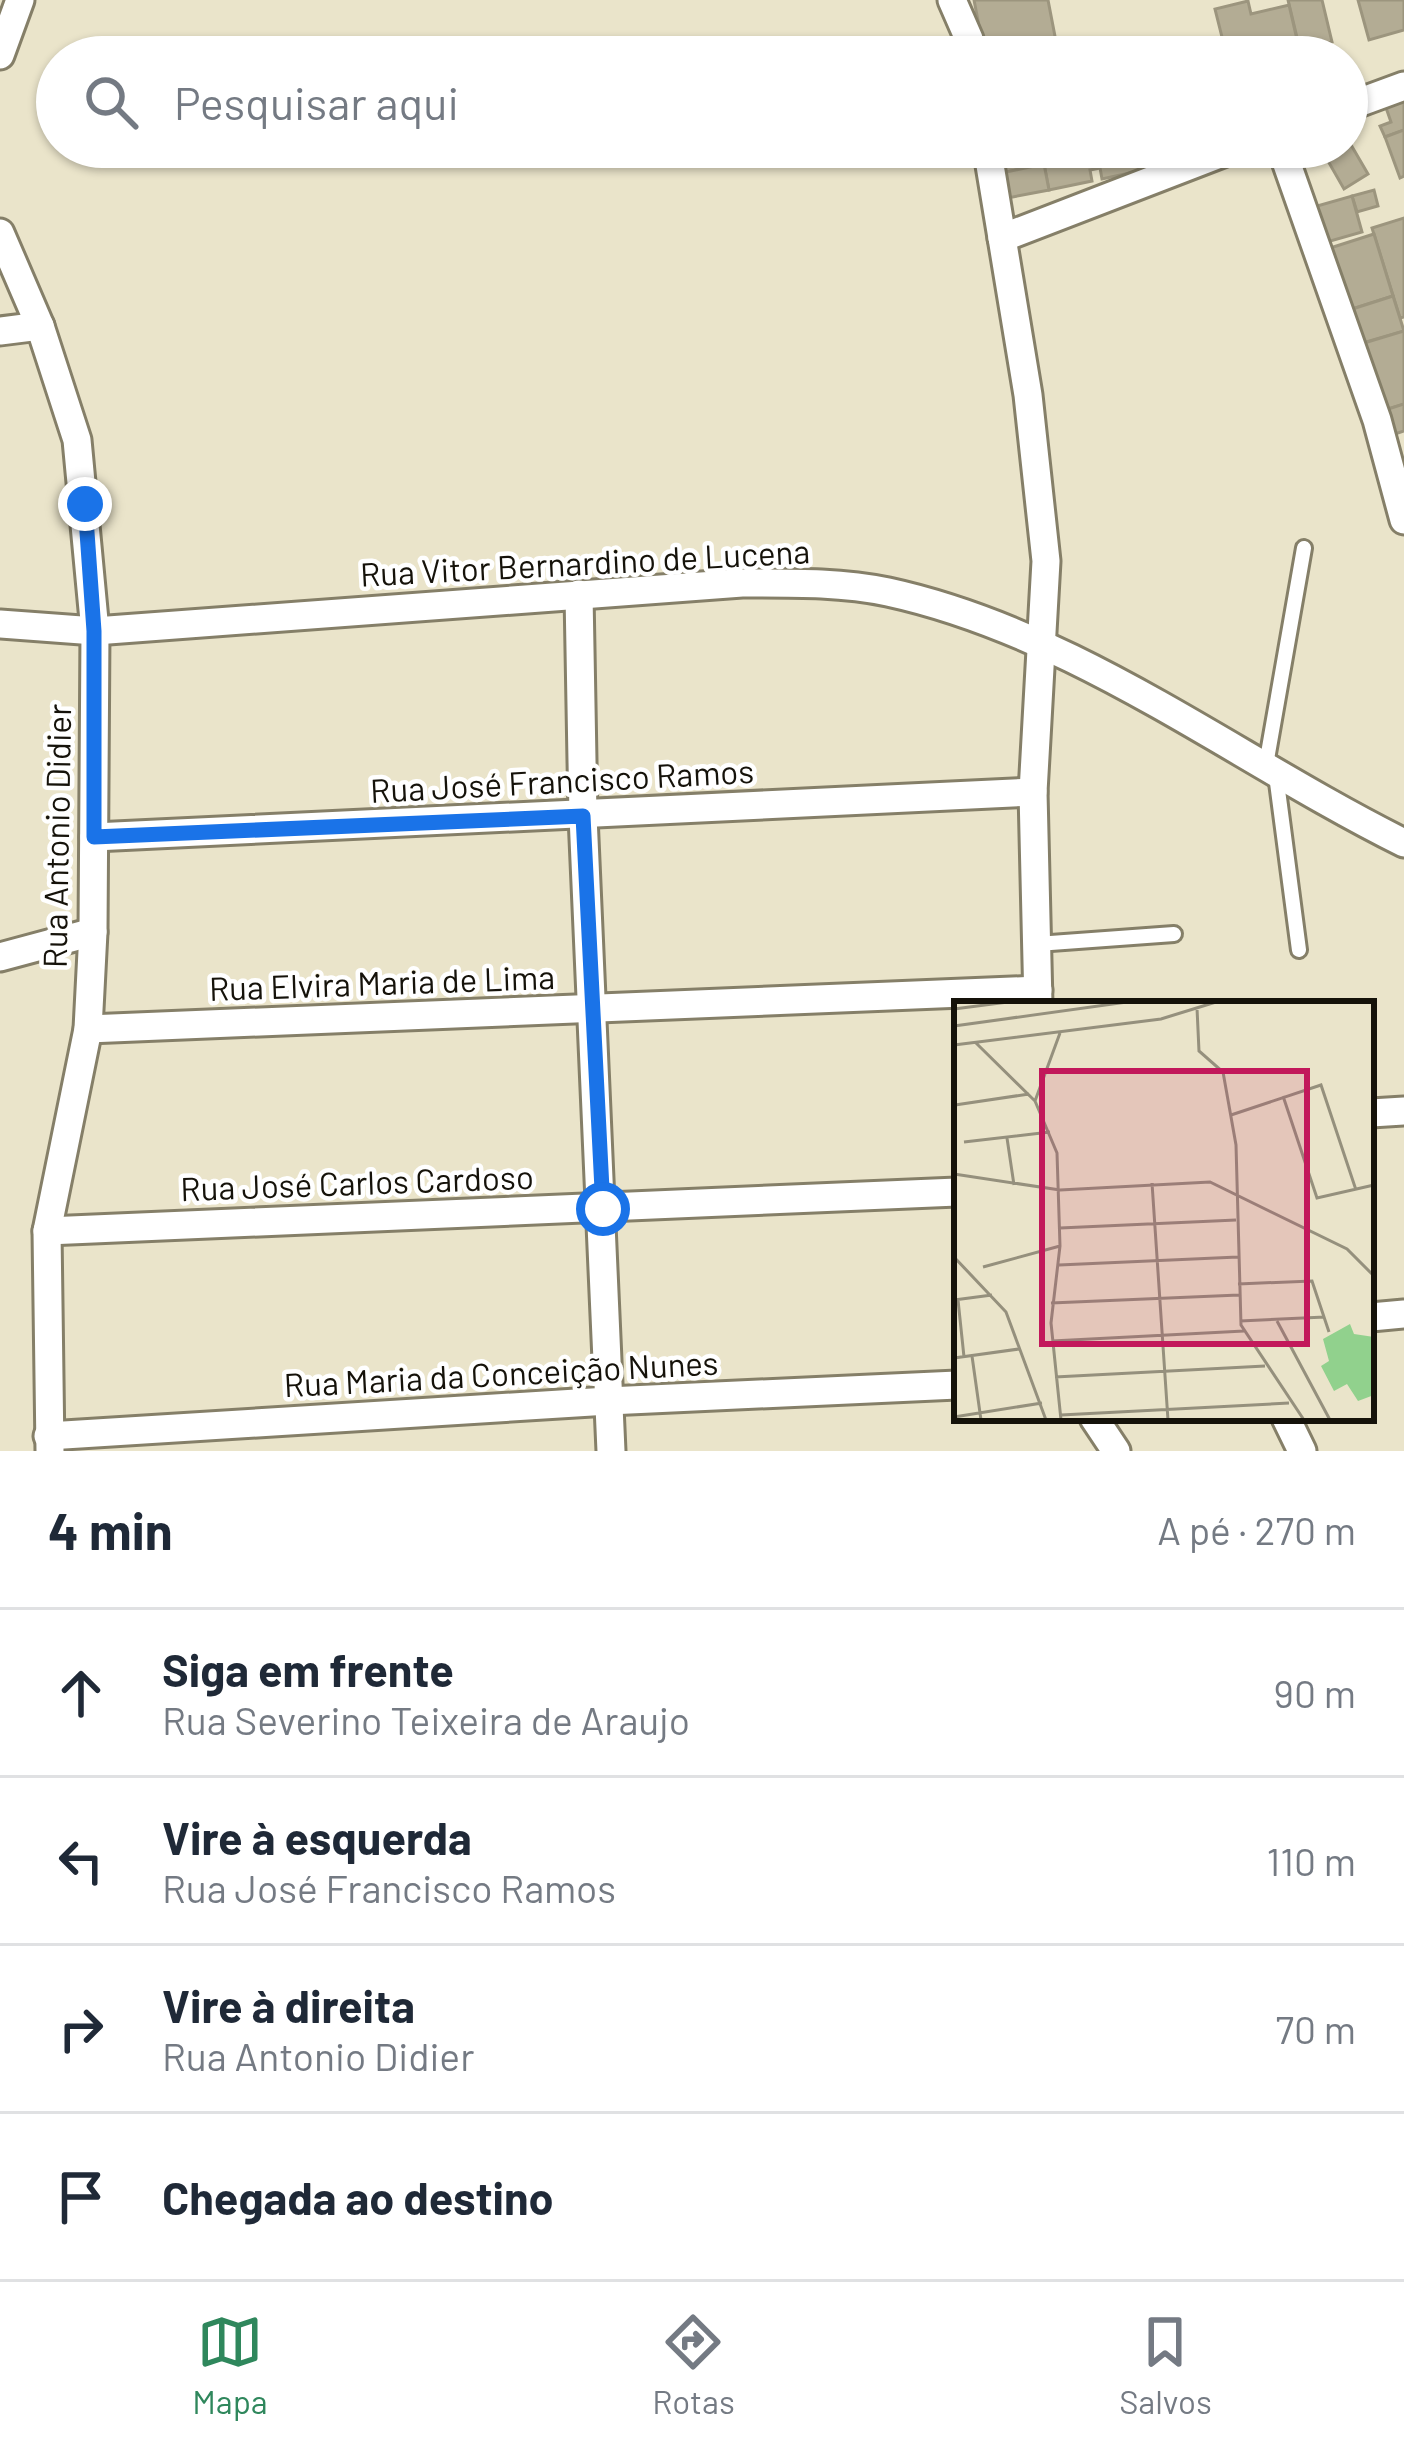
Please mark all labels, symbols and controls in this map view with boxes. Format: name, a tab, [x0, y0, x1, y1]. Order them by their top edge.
search box	[36, 36, 1368, 168]
icon: search	[78, 69, 144, 135]
text: Pesquisar aqui	[174, 75, 459, 129]
route end	[58, 477, 112, 531]
street label: Rua Vitor Bernardino de Lucena	[359, 530, 811, 594]
street label: Rua Antonio Didier	[34, 704, 78, 968]
street label: Rua José Francisco Ramos	[369, 750, 755, 810]
street label: Rua Elvira Maria de Lima	[208, 956, 556, 1008]
inset map	[954, 1001, 1374, 1421]
street label: Rua José Carlos Cardoso	[180, 1156, 534, 1208]
route start	[576, 1182, 630, 1236]
street label: Rua Maria da Conceição Nunes	[283, 1342, 719, 1404]
text: 4 min	[48, 1499, 173, 1560]
text: A pé · 270 m	[1157, 1506, 1356, 1553]
text: Siga em frente	[162, 1642, 454, 1696]
icon: ahead	[48, 1660, 114, 1726]
text: 90 m	[1274, 1669, 1356, 1716]
text: Rua Severino Teixeira de Araujo	[162, 1696, 690, 1743]
text: Vire à esquerda	[162, 1810, 472, 1864]
icon: left	[48, 1828, 114, 1894]
text: 110 m	[1266, 1837, 1356, 1884]
text: Rua José Francisco Ramos	[162, 1864, 616, 1911]
text: Vire à direita	[162, 1978, 415, 2032]
icon: right	[48, 1996, 114, 2062]
text: 70 m	[1275, 2005, 1356, 2052]
text: Rua Antonio Didier	[162, 2032, 474, 2079]
icon: arrive	[48, 2164, 114, 2230]
text: Chegada ao destino	[162, 2170, 554, 2224]
tab: Mapa	[192, 2309, 268, 2421]
tab: Rotas	[652, 2309, 735, 2421]
tab: Salvos	[1119, 2309, 1212, 2421]

